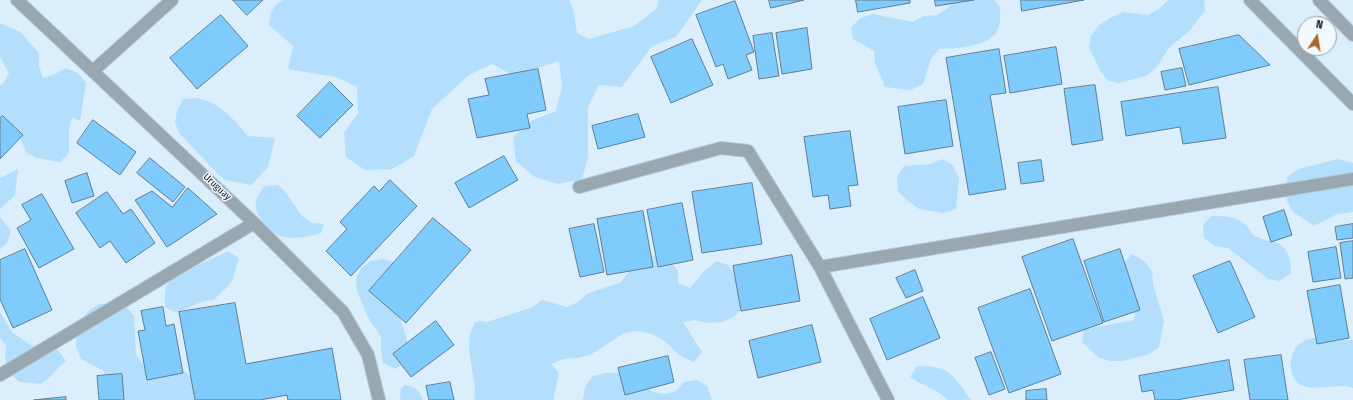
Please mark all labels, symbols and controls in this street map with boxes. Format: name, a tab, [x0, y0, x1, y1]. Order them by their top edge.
north arrow	[1297, 16, 1337, 56]
text: N	[1315, 18, 1324, 32]
street label: Uruguay	[201, 171, 233, 203]

